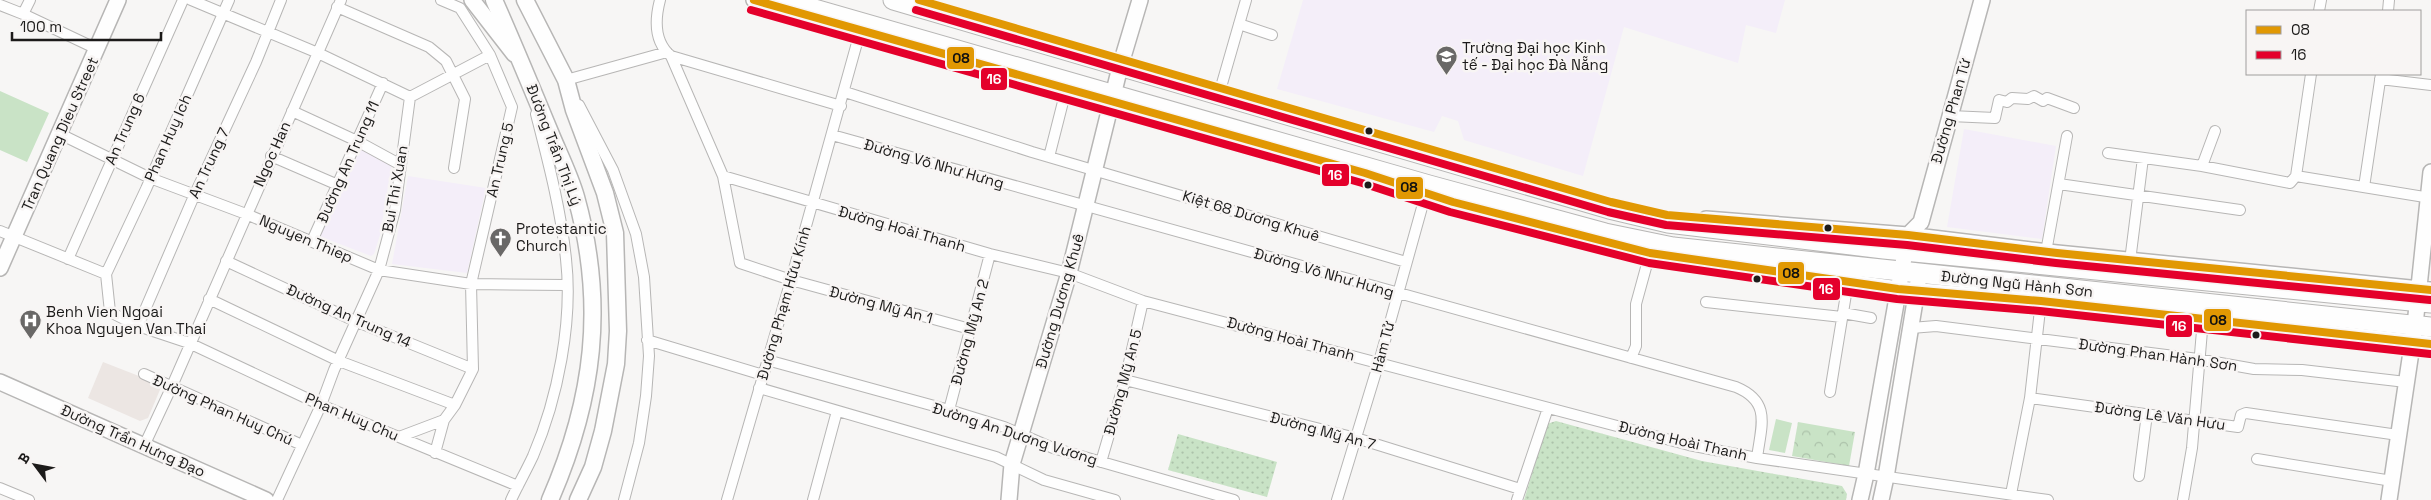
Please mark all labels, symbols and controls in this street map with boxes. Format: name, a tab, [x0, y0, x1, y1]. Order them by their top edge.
scale bar	[12, 10, 161, 42]
legend	[2246, 10, 2421, 75]
text: 100 m	[20, 17, 62, 36]
text: 08	[2291, 20, 2310, 39]
place label: Trường Đại học Kinh tế - Đại học Đà Nẵng	[1462, 38, 1608, 74]
school or university icon: Trường Đại học Kinh tế - Đại học Đà Nẵng	[1434, 45, 1458, 76]
text: 16	[2291, 45, 2306, 64]
line badge: 08	[946, 46, 975, 70]
text: 08	[952, 49, 970, 67]
street label: Tran Quang Dieu Street	[17, 54, 102, 214]
street label: Đường Phan Tứ	[1926, 56, 1975, 166]
line badge: 16	[980, 67, 1008, 91]
text: 16	[987, 70, 1002, 88]
street label: Đường Trần Thị Lý	[523, 81, 586, 208]
street label: An Trung 6	[100, 90, 149, 168]
street label: Phan Huy Ich	[140, 91, 195, 184]
street label: Đường An Trung 11	[312, 98, 383, 226]
street label: Ngoc Han	[249, 118, 294, 189]
street label: An Trung 5	[482, 121, 517, 199]
street label: An Trung 7	[184, 124, 233, 201]
unlabelled marker	[1364, 126, 1374, 136]
street label: Đường Võ Như Hưng	[862, 134, 1006, 193]
street label: Bui Thi Xuan	[377, 144, 412, 234]
line badge: 16	[1321, 163, 1350, 187]
text: 16	[1328, 166, 1343, 184]
line badge: 08	[1395, 176, 1424, 200]
text: 08	[1400, 178, 1418, 196]
unlabelled marker	[1363, 180, 1373, 190]
street label: Kiệt 68 Dương Khuê	[1180, 186, 1322, 245]
street label: Đường Hoài Thanh	[836, 201, 968, 256]
street label: Nguyen Thiep	[257, 210, 356, 267]
place label: Protestantic Church	[516, 219, 607, 255]
unlabelled marker	[1823, 223, 1833, 233]
street label: Đường Phạm Hữu Kính	[752, 224, 815, 382]
church icon: Protestantic Church	[488, 226, 512, 257]
street label: Đường Dương Khuê	[1031, 231, 1088, 371]
street label: Đường Võ Như Hưng	[1252, 243, 1396, 302]
line badge: 08	[1777, 261, 1805, 285]
text: 08	[1782, 264, 1800, 282]
street label: Đường Ngũ Hành Sơn	[1940, 266, 2094, 301]
unlabelled marker	[1752, 274, 1762, 284]
street label: Đường Mỹ An 2	[946, 277, 993, 387]
line badge: 16	[1812, 277, 1841, 301]
street label: Đường An Trung 14	[284, 280, 414, 352]
text: 16	[1819, 280, 1834, 298]
street label: Đường Mỹ An 1	[827, 282, 935, 327]
place label: Benh Vien Ngoai Khoa Nguyen Van Thai	[46, 302, 206, 338]
line badge: 08	[2203, 308, 2232, 332]
hospital icon: Benh Vien Ngoai Khoa Nguyen Van Thai	[18, 309, 42, 340]
text: 08	[2209, 311, 2227, 329]
street label: Đường Hoài Thanh	[1225, 312, 1357, 365]
line badge: 16	[2165, 314, 2193, 338]
text: 16	[2172, 317, 2187, 335]
street label: Hàm Tử	[1367, 319, 1398, 375]
street label: Đường Mỹ An 5	[1099, 327, 1146, 437]
unlabelled marker	[2251, 330, 2261, 340]
street label: Đường Phan Hành Sơn	[2077, 334, 2239, 375]
street label: Đường Phan Huy Chú	[150, 370, 296, 449]
street label: Phan Huy Chu	[303, 388, 402, 445]
street label: Đường Lê Văn Hưu	[2094, 397, 2227, 434]
street label: Đường An Dương Vương	[930, 398, 1100, 469]
street label: Đường Trần Hưng Đạo	[58, 400, 208, 481]
street label: Đường Mỹ An 7	[1268, 407, 1378, 454]
street label: Đường Hoài Thanh	[1617, 416, 1749, 465]
north arrow	[10, 440, 60, 490]
text: B	[14, 449, 34, 467]

